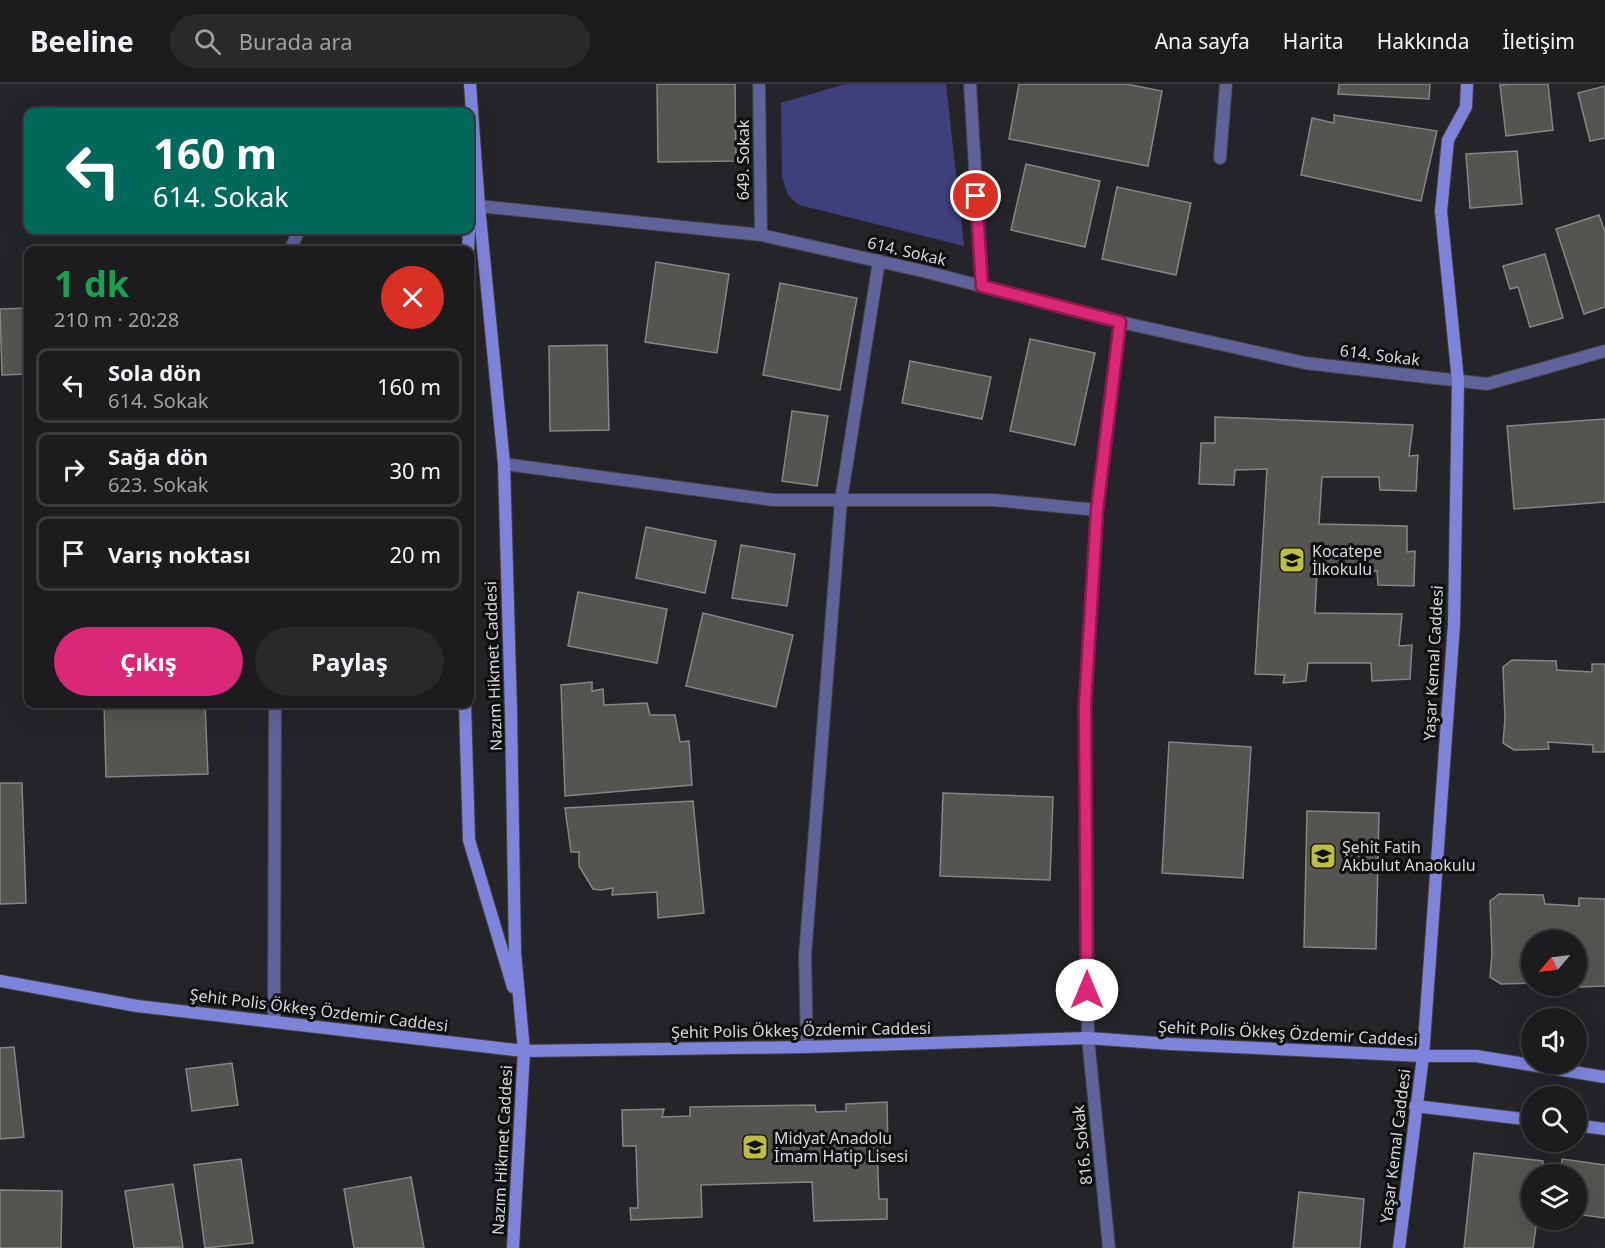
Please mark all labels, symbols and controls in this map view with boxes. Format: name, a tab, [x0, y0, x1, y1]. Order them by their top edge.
search box	[170, 14, 590, 68]
text: Beeline	[30, 22, 134, 60]
icon: search	[191, 25, 224, 58]
text: Burada ara	[239, 26, 353, 56]
text: Ana sayfa	[1155, 27, 1250, 55]
text: Harita	[1283, 27, 1344, 55]
text: Hakkında	[1377, 27, 1470, 55]
text: İletişim	[1503, 27, 1575, 55]
street label: 649. Sokak	[732, 119, 754, 200]
text: 160 m	[153, 124, 277, 181]
icon: left	[54, 132, 132, 210]
pin	[950, 170, 1001, 221]
text: 614. Sokak	[153, 178, 289, 215]
icon: arrive	[959, 179, 992, 212]
street label: 614. Sokak	[865, 231, 949, 271]
text: 1 dk	[54, 259, 129, 308]
button: close	[381, 266, 444, 329]
text: 210 m · 20:28	[54, 306, 179, 333]
street label: 614. Sokak	[1339, 339, 1422, 371]
text: Sola dön	[108, 357, 201, 387]
icon: left	[57, 369, 90, 402]
text: 160 m	[377, 371, 441, 401]
text: 614. Sokak	[108, 387, 209, 414]
text: Sağa dön	[108, 441, 208, 471]
icon: right	[57, 453, 90, 486]
text: 30 m	[390, 455, 441, 485]
text: 623. Sokak	[108, 471, 209, 498]
icon: arrive	[57, 537, 90, 570]
text: Varış noktası	[108, 539, 250, 569]
text: 20 m	[390, 539, 441, 569]
place label: Kocatepe İlkokulu	[1312, 540, 1382, 580]
school or university icon: Kocatepe İlkokulu	[1277, 545, 1307, 575]
street label: Nazım Hikmet Caddesi	[479, 581, 507, 751]
street label: Yaşar Kemal Caddesi	[1418, 585, 1448, 741]
button: Çıkış	[54, 627, 243, 696]
button: Paylaş	[255, 627, 444, 696]
place label: Şehit Fatih Akbulut Anaokulu	[1342, 836, 1476, 876]
school or university icon: Şehit Fatih Akbulut Anaokulu	[1308, 841, 1338, 871]
north arrow	[1521, 930, 1587, 996]
map controls	[1521, 930, 1587, 1230]
position arrow	[1055, 958, 1119, 1022]
street label: Şehit Polis Ökkeş Özdemir Caddesi	[189, 983, 449, 1037]
button: sound	[1521, 1008, 1587, 1074]
street label: Şehit Polis Ökkeş Özdemir Caddesi	[1158, 1015, 1418, 1051]
street label: Şehit Polis Ökkeş Özdemir Caddesi	[671, 1017, 931, 1043]
street label: Nazım Hikmet Caddesi	[487, 1065, 517, 1235]
street label: Yaşar Kemal Caddesi	[1375, 1068, 1415, 1224]
button: search	[1521, 1086, 1587, 1152]
street label: 816. Sokak	[1067, 1103, 1097, 1186]
place label: Midyat Anadolu İmam Hatip Lisesi	[774, 1127, 908, 1167]
school or university icon: Midyat Anadolu İmam Hatip Lisesi	[740, 1132, 770, 1162]
button: layers	[1521, 1164, 1587, 1230]

